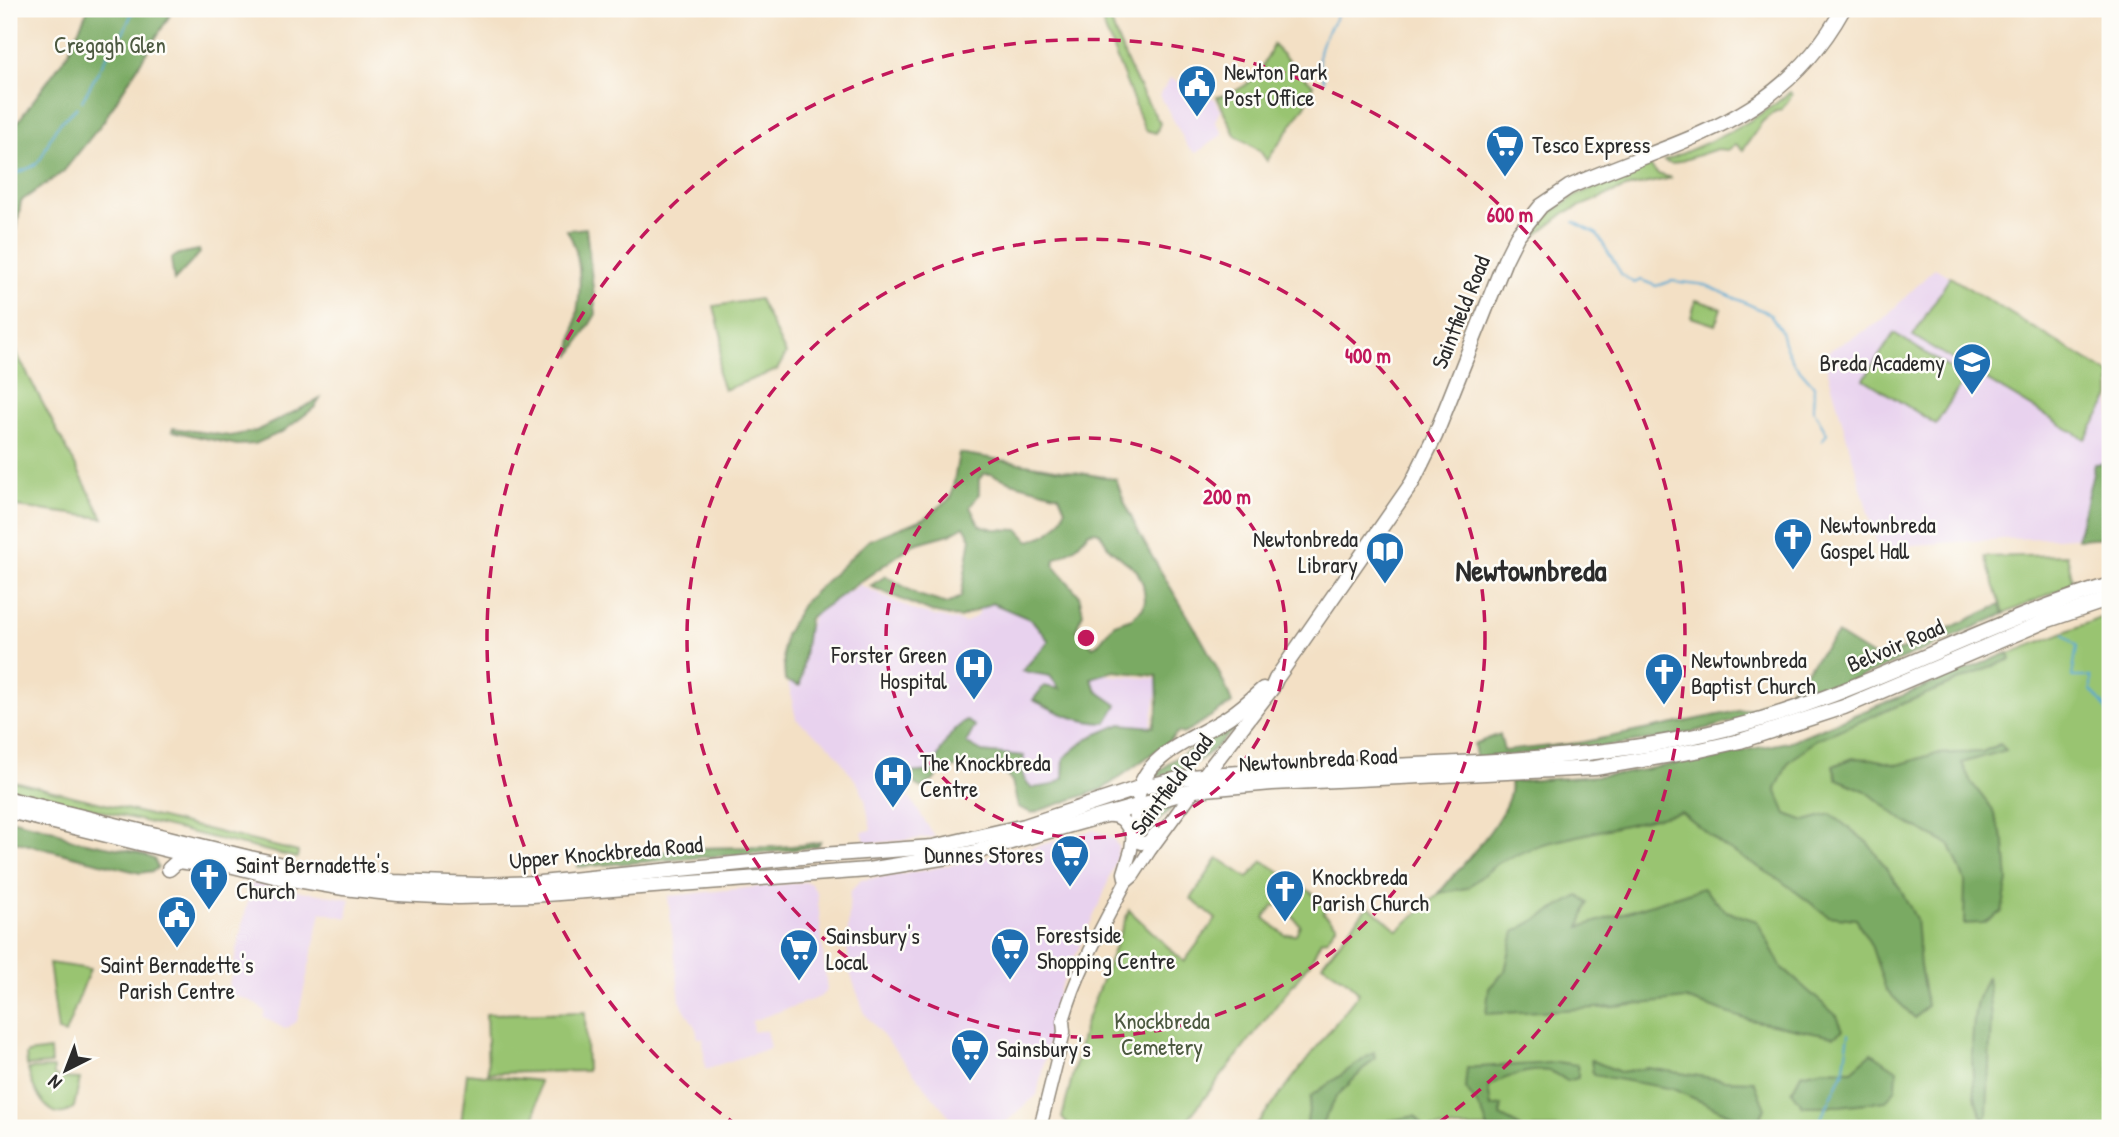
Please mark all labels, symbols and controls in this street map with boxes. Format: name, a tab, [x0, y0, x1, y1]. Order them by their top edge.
park label: Cregagh Glen	[54, 29, 166, 60]
place label: Newton Park Post Office	[1224, 56, 1328, 113]
public building icon: Newton Park Post Office	[1176, 63, 1218, 118]
supermarket icon: Tesco Express	[1484, 123, 1526, 178]
place label: Tesco Express	[1532, 129, 1650, 160]
text: 600 m	[1487, 200, 1533, 229]
street label: Saintfield Road	[1423, 251, 1497, 373]
text: 400 m	[1345, 341, 1391, 370]
school or university icon: Breda Academy	[1951, 341, 1993, 396]
place label: Breda Academy	[1819, 347, 1945, 378]
text: 200 m	[1203, 482, 1251, 511]
place label: Newtownbreda Gospel Hall	[1820, 509, 1936, 566]
church icon: Newtownbreda Gospel Hall	[1772, 516, 1814, 571]
place label: Newtonbreda Library	[1253, 523, 1358, 580]
library icon: Newtonbreda Library	[1364, 530, 1406, 585]
district label: Newtownbreda	[1456, 550, 1607, 590]
street label: Belvoir Road	[1842, 611, 1948, 679]
centre of rings	[1074, 626, 1098, 650]
place label: Forster Green Hospital	[831, 639, 948, 696]
place label: Newtownbreda Baptist Church	[1691, 644, 1816, 701]
hospital icon: Forster Green Hospital	[953, 646, 995, 701]
church icon: Newtownbreda Baptist Church	[1643, 651, 1685, 706]
street label: Saintfield Road	[1123, 727, 1219, 841]
street label: Newtownbreda Road	[1238, 739, 1398, 779]
place label: The Knockbreda Centre	[920, 747, 1051, 804]
hospital icon: The Knockbreda Centre	[872, 754, 914, 809]
street label: Upper Knockbreda Road	[508, 828, 704, 876]
supermarket icon: Dunnes Stores	[1049, 833, 1091, 888]
place label: Dunnes Stores	[924, 839, 1043, 870]
place label: Saint Bernadette's Church	[236, 849, 389, 906]
church icon: Saint Bernadette's Church	[188, 856, 230, 911]
place label: Knockbreda Parish Church	[1312, 861, 1429, 918]
church icon: Knockbreda Parish Church	[1264, 868, 1306, 923]
public building icon: Saint Bernadette's Parish Centre	[156, 894, 198, 949]
place label: Forestside Shopping Centre	[1036, 919, 1175, 976]
place label: Sainsbury's Local	[826, 920, 920, 977]
supermarket icon: Forestside Shopping Centre	[989, 926, 1031, 981]
supermarket icon: Sainsbury's Local	[778, 927, 820, 982]
place label: Saint Bernadette's Parish Centre	[100, 949, 254, 1006]
park label: Knockbreda Cemetery	[1114, 1005, 1210, 1062]
supermarket icon: Sainsbury's	[949, 1027, 991, 1082]
place label: Sainsbury's	[997, 1033, 1091, 1064]
north arrow	[32, 1036, 102, 1106]
text: N	[42, 1070, 67, 1096]

